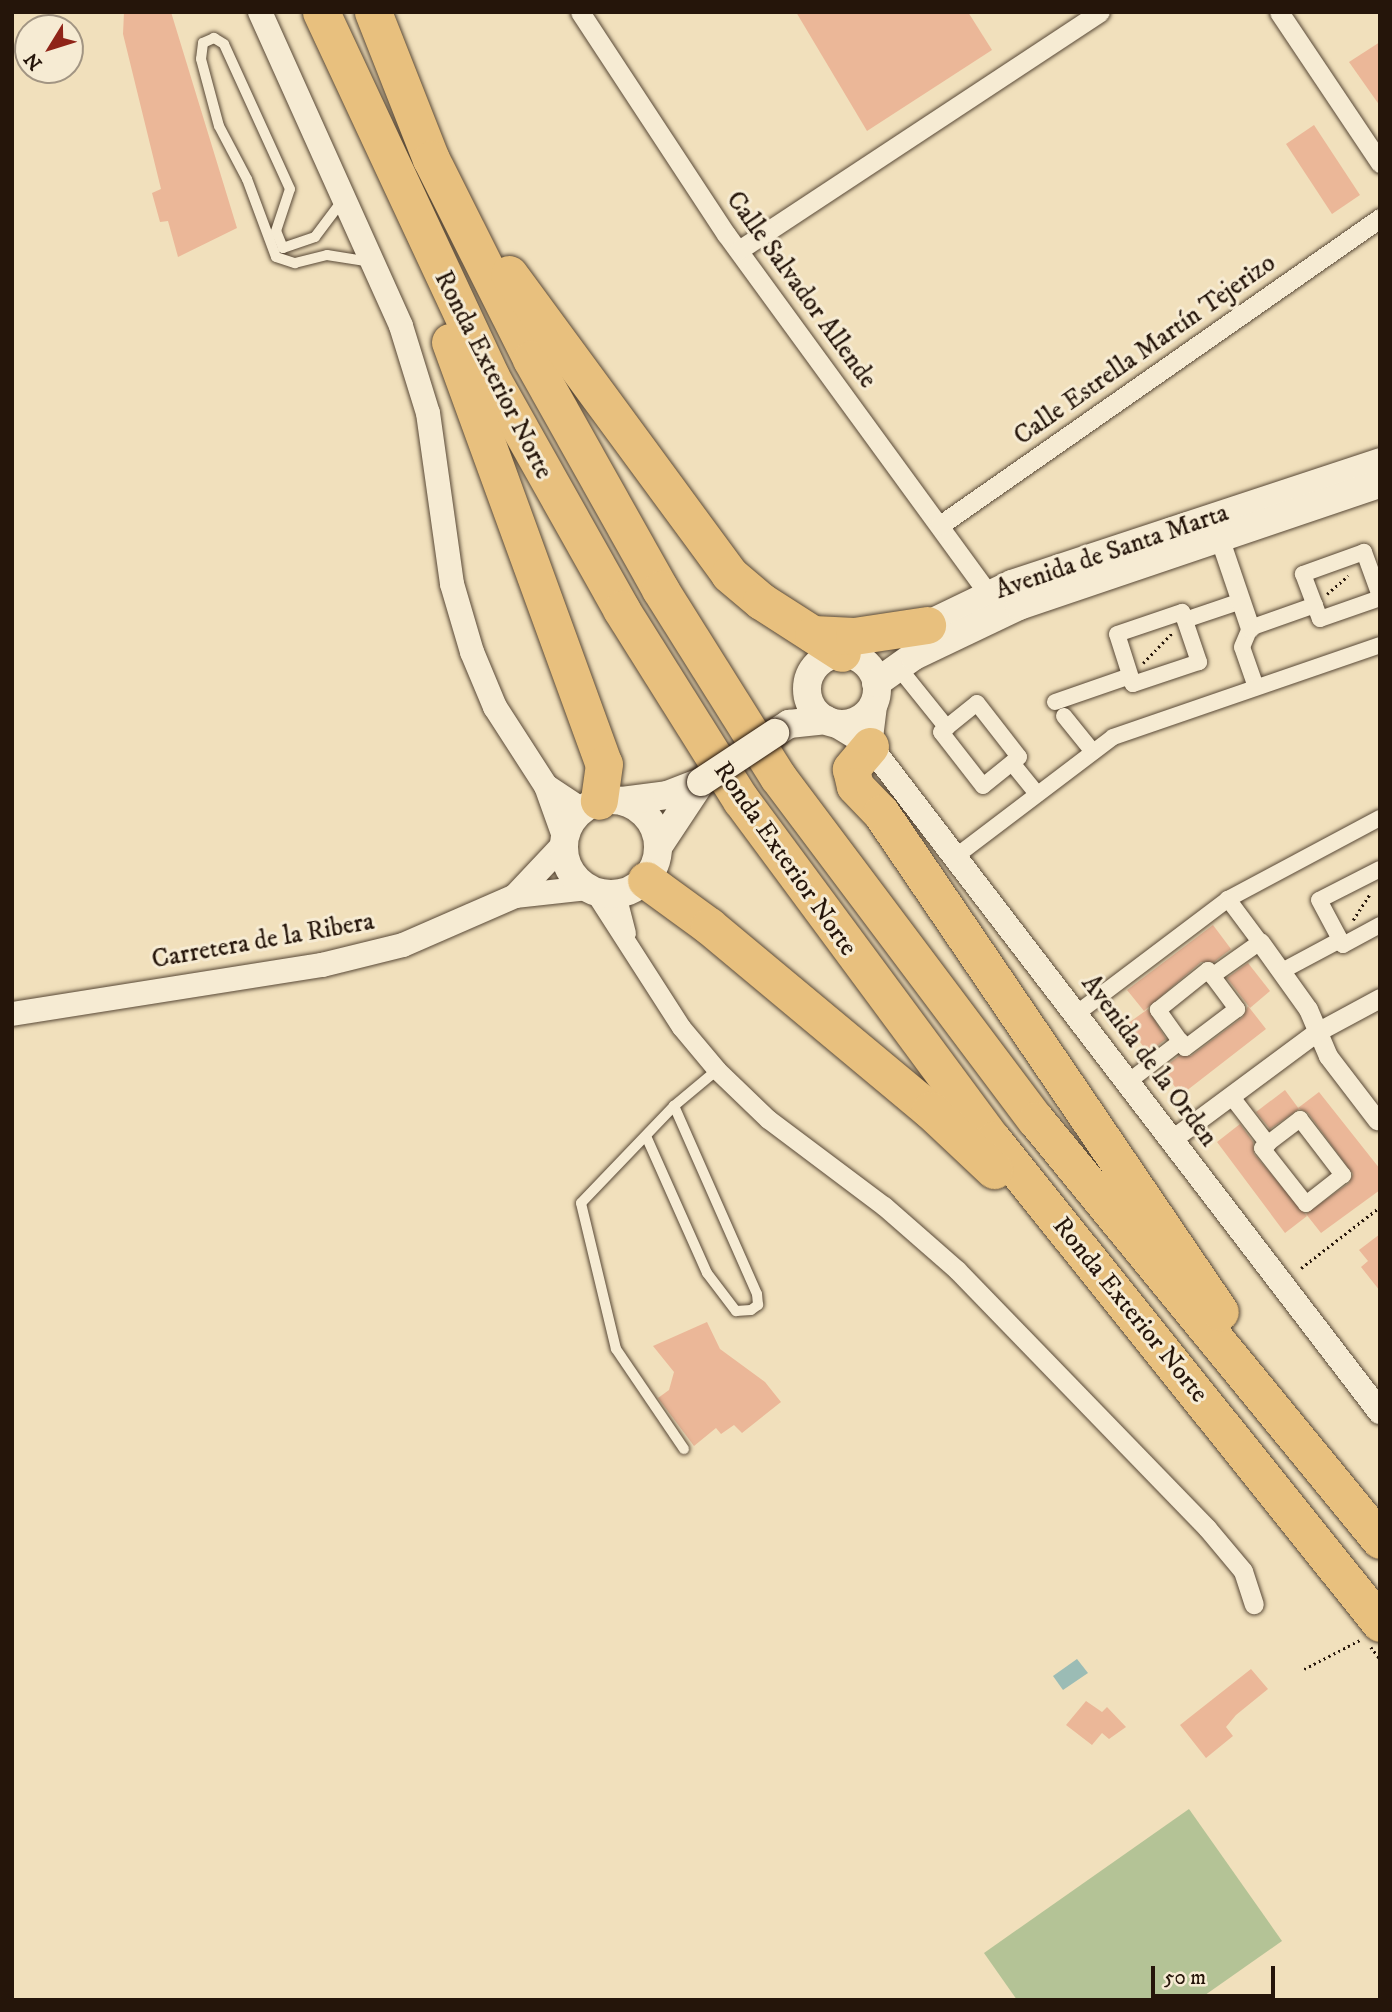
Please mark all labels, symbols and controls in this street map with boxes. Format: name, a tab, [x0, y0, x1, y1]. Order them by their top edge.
north arrow	[14, 14, 84, 84]
text: N	[20, 48, 48, 74]
street label: Calle Salvador Allende	[719, 185, 883, 395]
street label: Calle Estrella Martín Tejerizo	[1008, 248, 1282, 452]
street label: Ronda Exterior Norte	[427, 266, 559, 484]
street label: Avenida de Santa Marta	[991, 497, 1233, 607]
street label: Ronda Exterior Norte	[706, 756, 864, 962]
street label: Carretera de la Ribera	[149, 906, 377, 976]
street label: Avenida de la Orden	[1074, 969, 1224, 1153]
street label: Ronda Exterior Norte	[1046, 1211, 1214, 1409]
scale bar	[1154, 1952, 1278, 1996]
text: 50 m	[1164, 1965, 1206, 1991]

